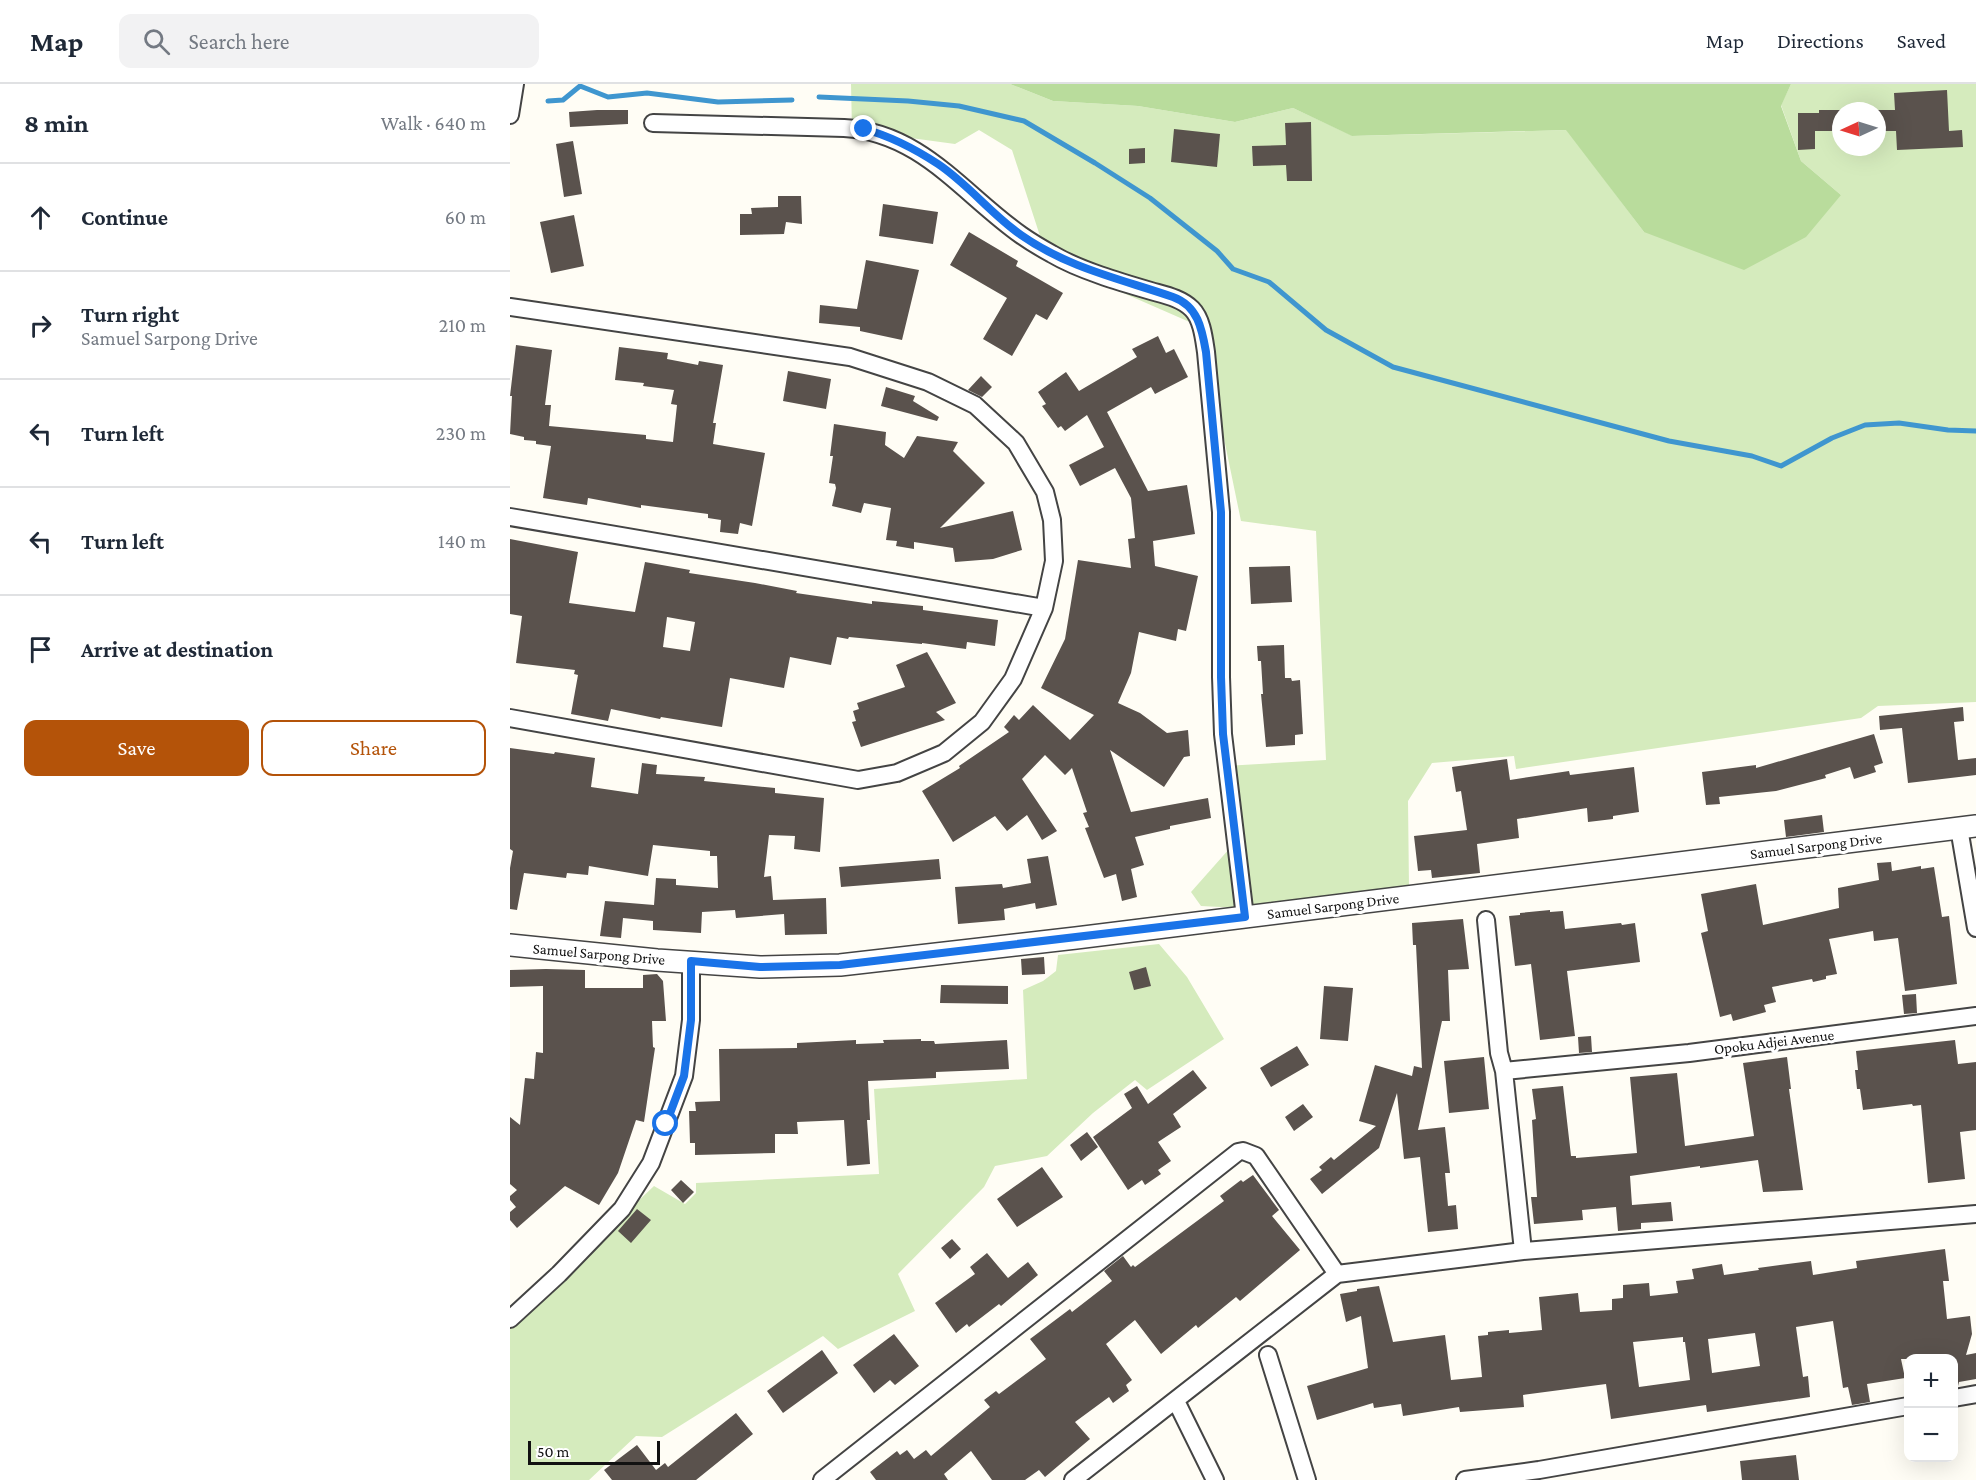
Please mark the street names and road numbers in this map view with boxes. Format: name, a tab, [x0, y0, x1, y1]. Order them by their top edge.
street label: Samuel Sarpong Drive	[1749, 830, 1883, 863]
street label: Samuel Sarpong Drive	[1266, 890, 1400, 923]
street label: Samuel Sarpong Drive	[532, 940, 666, 969]
street label: Opoku Adjei Avenue	[1713, 1027, 1835, 1058]

